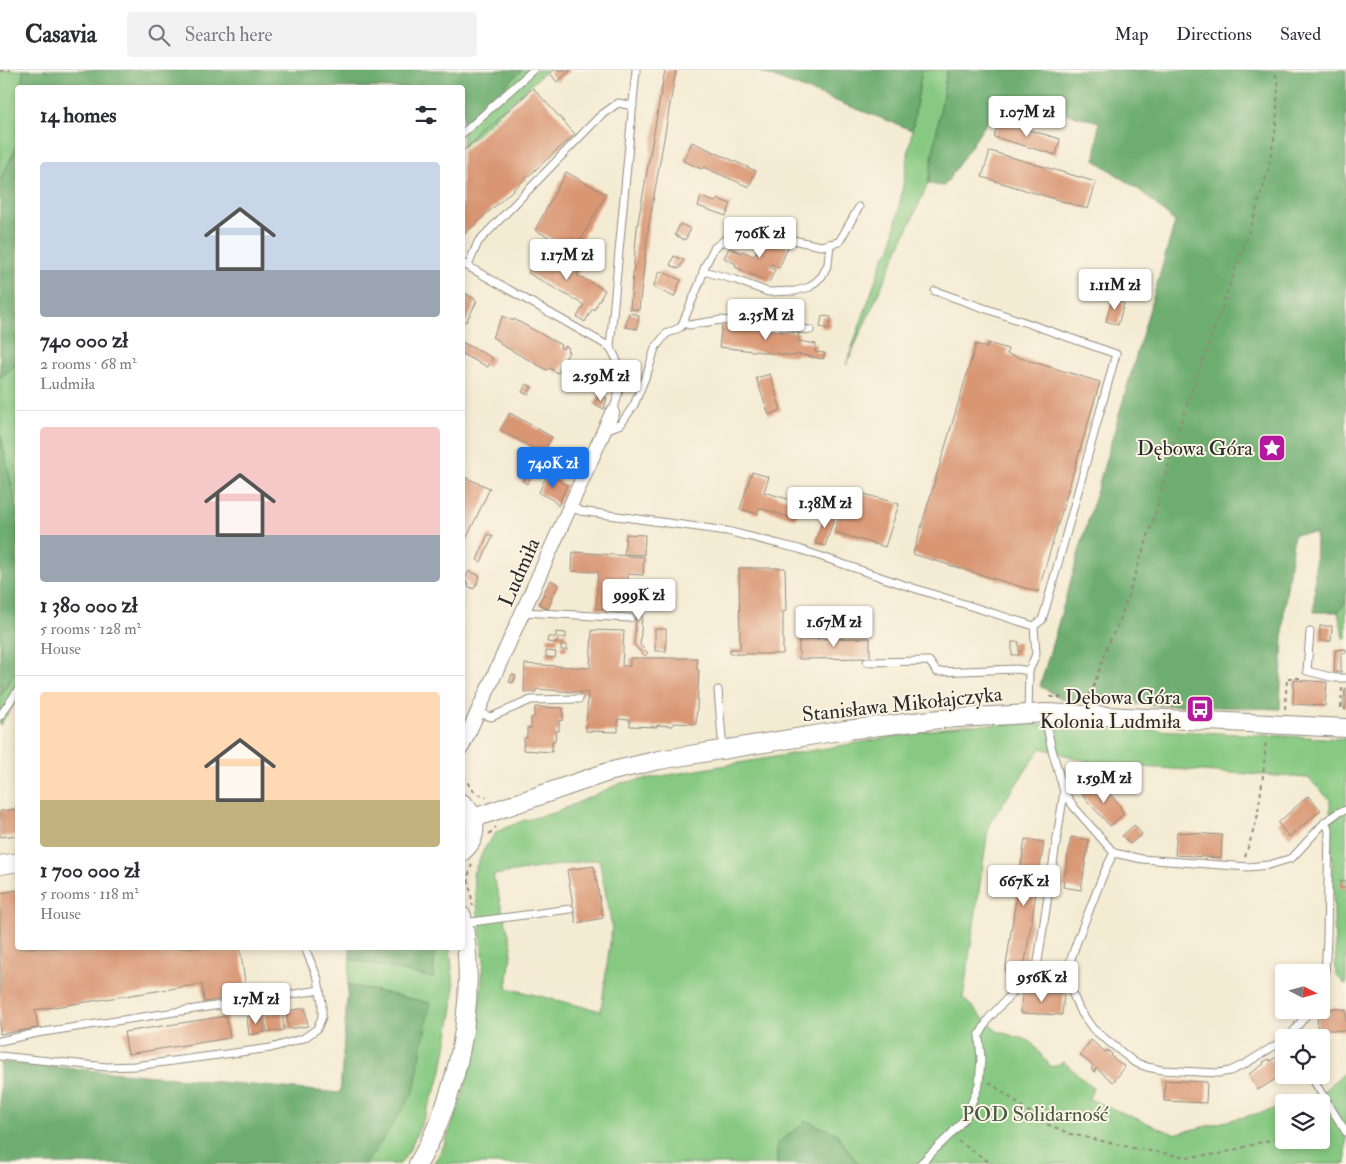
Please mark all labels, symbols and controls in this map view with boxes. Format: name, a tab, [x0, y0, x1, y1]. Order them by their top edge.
search box	[127, 12, 477, 57]
text: Casavia	[25, 19, 97, 50]
icon: search	[145, 21, 173, 49]
text: Search here	[185, 23, 273, 47]
text: Map	[1115, 23, 1148, 46]
text: Directions	[1176, 23, 1252, 46]
text: Saved	[1280, 23, 1321, 46]
pin: 1.07M zł	[975, 96, 1079, 138]
icon: filters	[412, 101, 440, 129]
text: 14 homes	[40, 102, 117, 129]
text: 1.07M zł	[999, 102, 1055, 122]
icon: home	[195, 194, 285, 284]
pin: 706K zł	[714, 216, 806, 259]
text: 706K zł	[735, 223, 785, 243]
pin: 1.17M zł	[515, 238, 619, 281]
text: 1.17M zł	[541, 245, 593, 265]
pin: 1.11M zł	[1063, 268, 1167, 311]
text: 1.11M zł	[1090, 275, 1140, 295]
pin: 2.35M zł	[714, 298, 818, 341]
text: 2.35M zł	[738, 305, 794, 325]
text: 740 000 zł	[40, 327, 128, 354]
text: 2 rooms · 68 m²	[40, 354, 136, 374]
pin: 2.59M zł	[549, 360, 653, 402]
text: 2.59M zł	[573, 366, 629, 386]
text: Ludmiła	[40, 374, 95, 394]
place icon: Dębowa Góra	[1257, 433, 1287, 463]
place label: Dębowa Góra	[1137, 435, 1253, 462]
pin: 740K zł	[507, 446, 599, 489]
text: 740K zł	[528, 453, 578, 473]
icon: home	[195, 460, 285, 550]
pin: 1.38M zł	[773, 486, 877, 529]
text: 1.38M zł	[798, 493, 852, 513]
street label: Ludmiła	[492, 533, 547, 611]
pin: 999K zł	[593, 578, 685, 621]
text: 999K zł	[614, 585, 664, 605]
text: 1 380 000 zł	[40, 592, 137, 619]
pin: 1.67M zł	[782, 606, 886, 648]
text: 1.67M zł	[807, 612, 861, 632]
text: 5 rooms · 128 m²	[40, 619, 141, 639]
text: House	[40, 639, 81, 659]
street label: Stanisława Mikołajczyka	[801, 681, 1004, 728]
place label: Dębowa Góra Kolonia Ludmiła	[1039, 684, 1181, 735]
bus stop icon: Dębowa Góra Kolonia Ludmiła	[1185, 694, 1215, 724]
icon: home	[195, 725, 285, 815]
pin: 1.59M zł	[1052, 762, 1156, 804]
text: 1.59M zł	[1077, 768, 1131, 788]
text: 1 700 000 zł	[40, 857, 140, 884]
pin: 667K zł	[978, 864, 1070, 907]
text: 667K zł	[999, 871, 1049, 891]
text: 5 rooms · 118 m²	[40, 884, 139, 904]
text: House	[40, 904, 81, 924]
pin: 956K zł	[996, 960, 1088, 1003]
north arrow	[1275, 964, 1330, 1019]
map controls	[1275, 964, 1330, 1149]
text: 956K zł	[1017, 967, 1067, 987]
pin: 1.7M zł	[210, 982, 302, 1025]
text: 1.7M zł	[233, 989, 279, 1009]
button: locate	[1275, 1029, 1330, 1084]
button: layers	[1275, 1094, 1330, 1149]
park label: POD Solidarność	[962, 1101, 1109, 1128]

